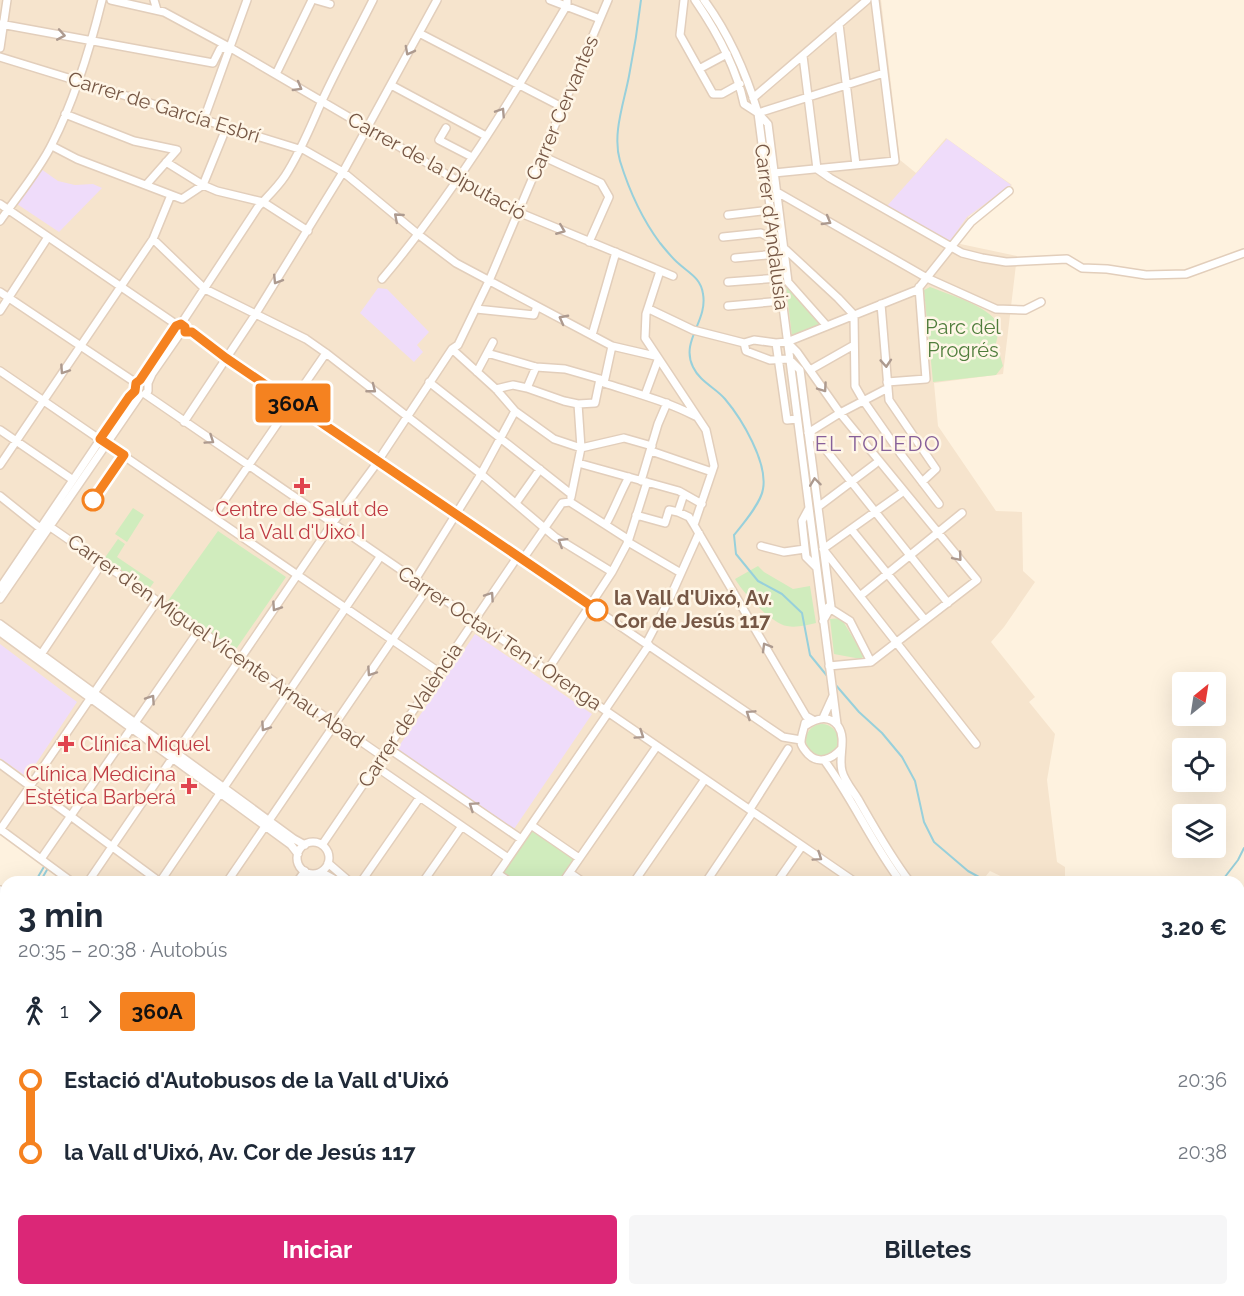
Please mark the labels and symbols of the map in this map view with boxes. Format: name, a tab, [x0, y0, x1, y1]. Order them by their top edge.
one-way arrow	[56, 28, 66, 41]
street label: Carrer Cervantes	[521, 32, 603, 184]
one-way arrow	[405, 45, 416, 56]
street label: Carrer de García Esbrí	[65, 66, 264, 148]
one-way arrow	[292, 80, 302, 91]
street label: Carrer de la Diputació	[344, 107, 530, 225]
one-way arrow	[494, 108, 506, 118]
street label: Carrer d'Andalusia	[750, 142, 794, 312]
one-way arrow	[394, 213, 405, 224]
one-way arrow	[821, 214, 831, 225]
one-way arrow	[555, 223, 566, 235]
one-way arrow	[273, 273, 284, 284]
one-way arrow	[558, 315, 569, 326]
park label: Parc del Progrés	[925, 315, 1001, 362]
one-way arrow	[879, 358, 892, 367]
one-way arrow	[60, 363, 71, 374]
one-way arrow	[365, 381, 376, 392]
one-way arrow	[816, 382, 827, 393]
line badge: 360A	[251, 384, 335, 422]
district label: EL TOLEDO	[815, 431, 941, 456]
one-way arrow	[203, 433, 214, 444]
marker: Centre de Salut de la Vall d'Uixó I	[293, 477, 311, 495]
one-way arrow	[809, 477, 821, 486]
unlabelled marker	[82, 489, 104, 511]
place label: Centre de Salut de la Vall d'Uixó I	[216, 497, 389, 544]
street label: Carrer d'en Miguel Vicente Arnau Abad	[63, 529, 369, 753]
one-way arrow	[558, 537, 568, 549]
one-way arrow	[950, 550, 961, 561]
street label: Carrer Octavi Ten i Orenga	[393, 561, 607, 715]
place label: la Vall d'Uixó, Av. Cor de Jesús 117	[614, 586, 772, 633]
one-way arrow	[483, 592, 494, 603]
marker: la Vall d'Uixó, Av. Cor de Jesús 117	[586, 599, 608, 621]
one-way arrow	[272, 600, 283, 611]
street label: Carrer de València	[353, 638, 467, 792]
one-way arrow	[762, 643, 773, 653]
one-way arrow	[367, 665, 378, 676]
north arrow	[1172, 672, 1226, 726]
one-way arrow	[144, 695, 155, 706]
one-way arrow	[745, 710, 756, 721]
one-way arrow	[261, 720, 272, 731]
one-way arrow	[634, 728, 645, 739]
place label: Clínica Miquel	[80, 732, 210, 756]
marker: Clínica Miquel	[57, 735, 75, 753]
place label: Clínica Medicina Estética Barberá	[25, 762, 176, 809]
marker: Clínica Medicina Estética Barberá	[180, 777, 198, 795]
one-way arrow	[469, 802, 480, 813]
one-way arrow	[812, 850, 823, 861]

